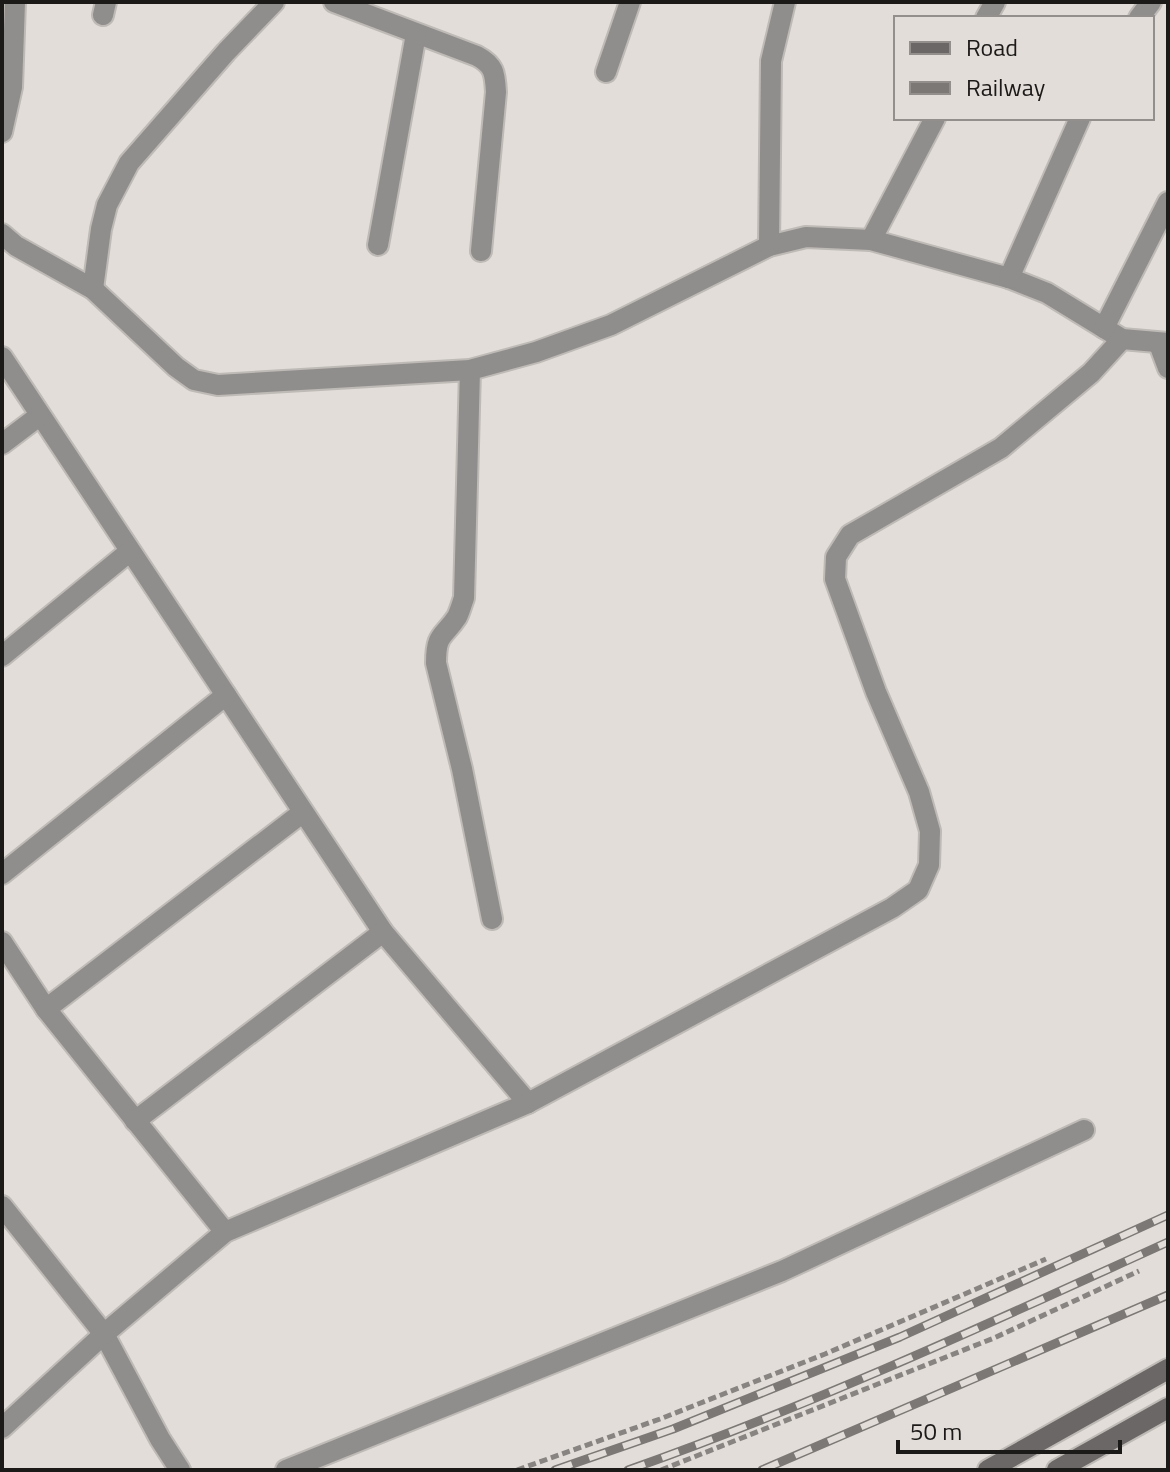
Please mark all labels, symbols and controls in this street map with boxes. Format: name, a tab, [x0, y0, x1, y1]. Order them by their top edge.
legend	[894, 16, 1154, 120]
text: Road	[966, 29, 1018, 65]
text: Railway	[966, 69, 1046, 105]
scale bar	[898, 1404, 1120, 1454]
text: 50 m	[910, 1413, 962, 1449]

